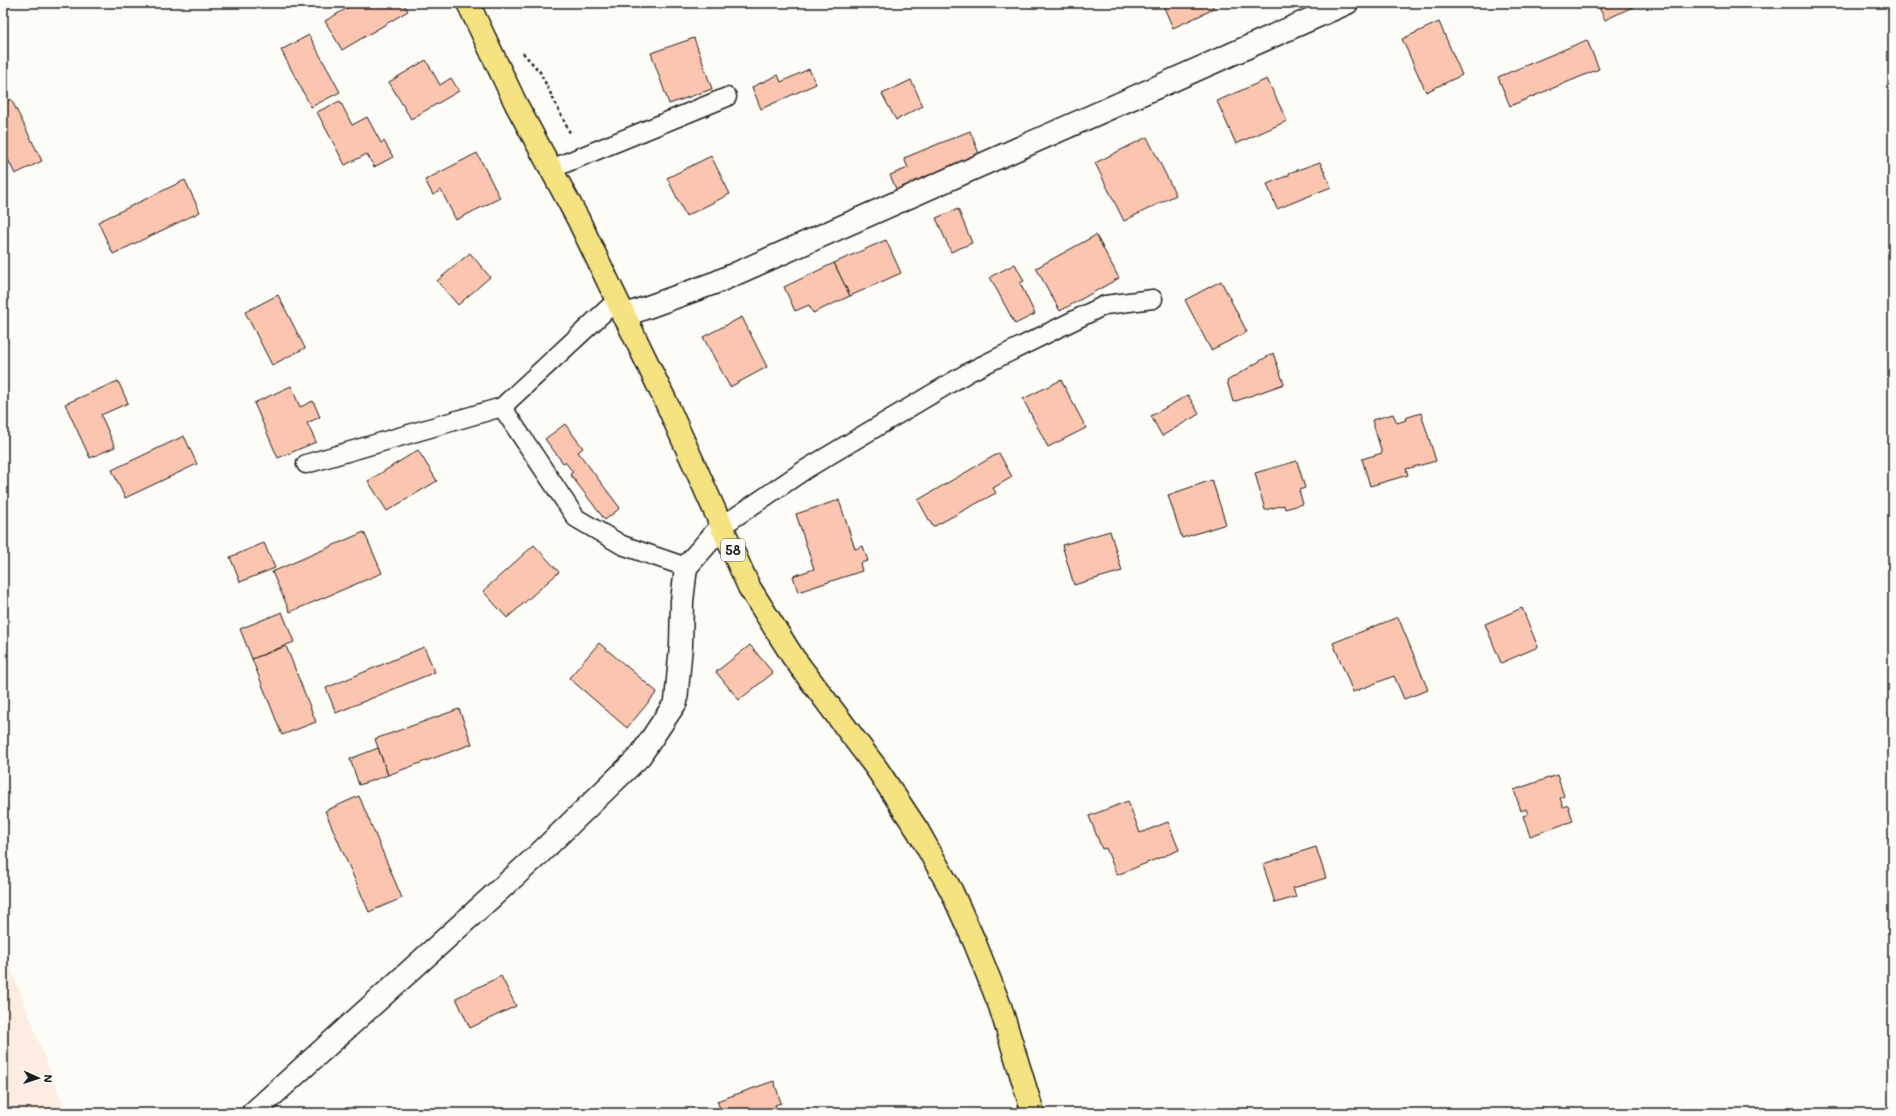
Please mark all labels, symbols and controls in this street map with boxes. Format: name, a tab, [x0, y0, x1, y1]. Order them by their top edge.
road number: 58	[721, 539, 745, 561]
north arrow	[18, 1058, 58, 1098]
text: N	[41, 1074, 56, 1083]

